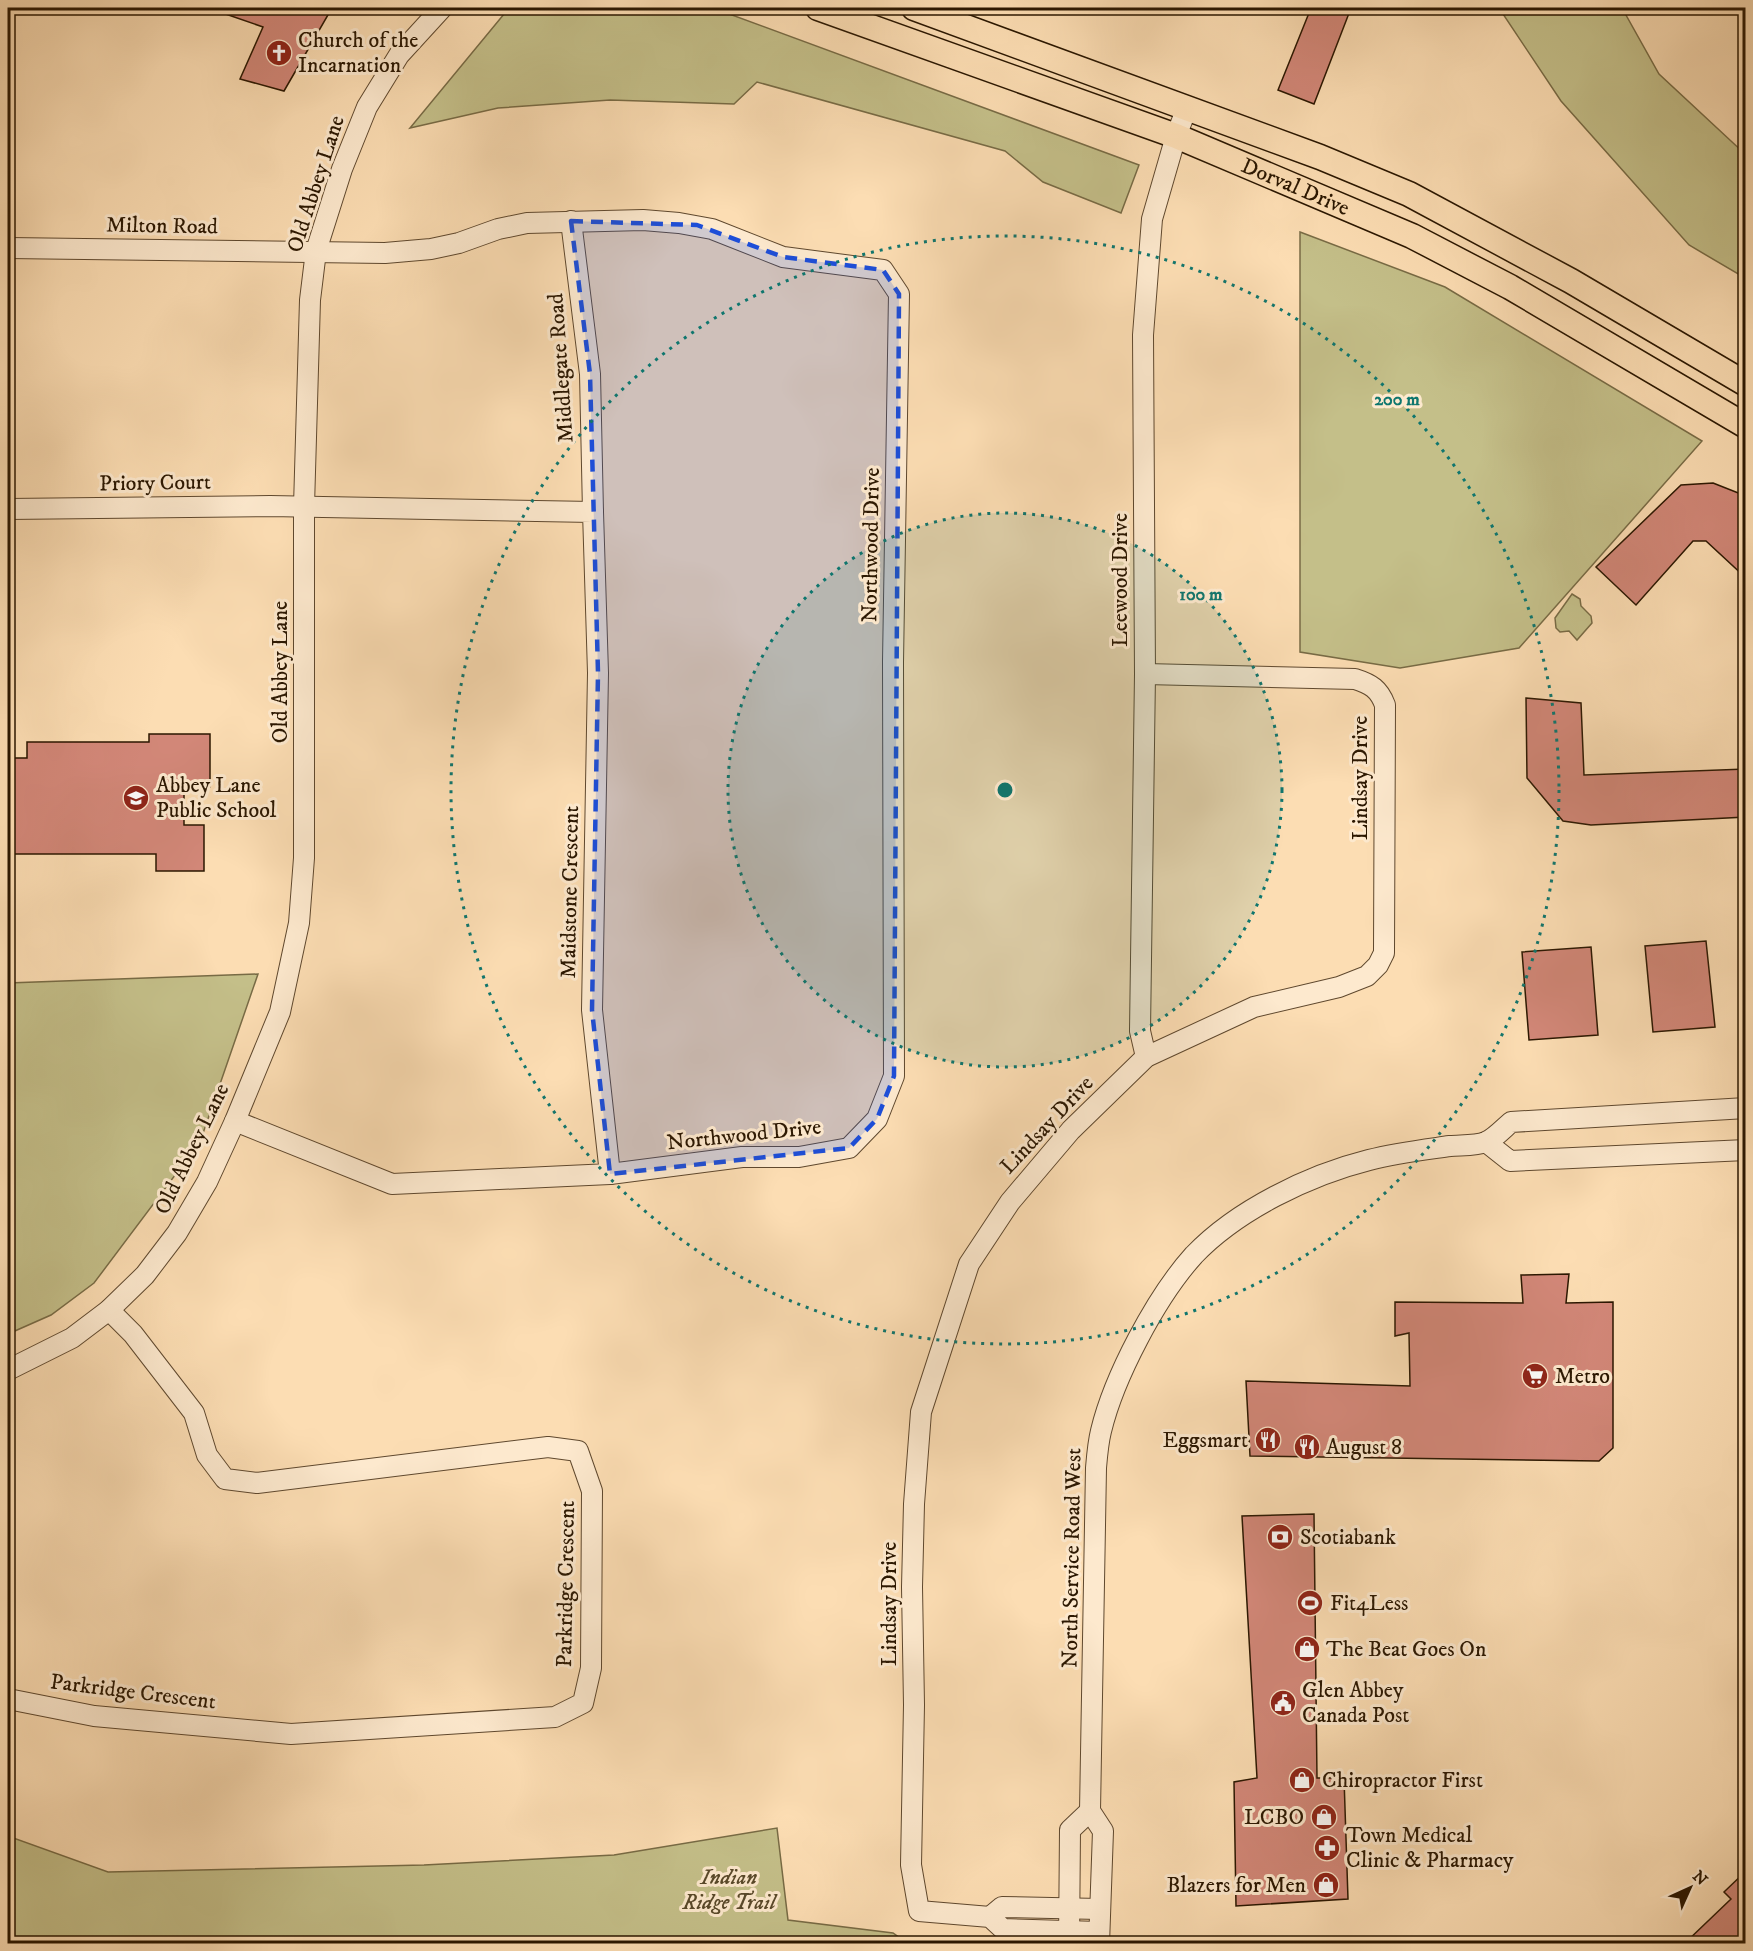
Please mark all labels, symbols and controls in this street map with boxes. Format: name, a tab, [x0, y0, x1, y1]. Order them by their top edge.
place label: Church of the Incarnation	[298, 27, 418, 79]
church icon: Church of the Incarnation	[264, 38, 294, 68]
street label: Old Abbey Lane	[281, 112, 351, 256]
street label: Dorval Drive	[1237, 152, 1354, 221]
street label: Milton Road	[106, 212, 218, 240]
street label: Middlegate Road	[542, 292, 580, 444]
text: 200 m	[1374, 389, 1420, 411]
street label: Northwood Drive	[856, 467, 886, 623]
street label: Priory Court	[99, 469, 211, 497]
street label: Leewood Drive	[1107, 513, 1134, 647]
text: 100 m	[1179, 584, 1223, 606]
street label: Old Abbey Lane	[267, 601, 294, 743]
street label: Lindsay Drive	[1347, 716, 1374, 840]
place label: Abbey Lane Public School	[156, 772, 277, 824]
centre of rings	[995, 780, 1015, 800]
school or university icon: Abbey Lane Public School	[121, 783, 151, 813]
street label: Maidstone Crescent	[555, 805, 585, 979]
street label: Lindsay Drive	[995, 1070, 1099, 1180]
street label: Old Abbey Lane	[149, 1079, 235, 1219]
street label: Northwood Drive	[666, 1113, 822, 1157]
supermarket icon: Metro	[1520, 1361, 1550, 1391]
place label: Metro	[1555, 1363, 1610, 1390]
restaurant icon: Eggsmart	[1253, 1425, 1283, 1455]
place label: Eggsmart	[1163, 1427, 1248, 1454]
restaurant icon: August 8	[1292, 1432, 1322, 1462]
place label: August 8	[1326, 1434, 1402, 1461]
street label: North Service Road West	[1057, 1448, 1087, 1668]
street label: Parkridge Crescent	[551, 1500, 581, 1668]
bank icon: Scotiabank	[1265, 1522, 1295, 1552]
place label: Scotiabank	[1300, 1524, 1396, 1551]
street label: Lindsay Drive	[876, 1542, 903, 1666]
sports icon: Fit4Less	[1295, 1588, 1325, 1618]
place label: Fit4Less	[1330, 1590, 1408, 1617]
shop icon: The Beat Goes On	[1292, 1634, 1322, 1664]
place label: The Beat Goes On	[1326, 1636, 1487, 1663]
street label: Parkridge Crescent	[49, 1668, 217, 1716]
place label: Glen Abbey Canada Post	[1302, 1677, 1409, 1729]
public building icon: Glen Abbey Canada Post	[1268, 1688, 1298, 1718]
shop icon: Chiropractor First	[1287, 1765, 1317, 1795]
place label: Chiropractor First	[1322, 1767, 1483, 1794]
shop icon: LCBO	[1309, 1802, 1339, 1832]
place label: LCBO	[1244, 1804, 1304, 1831]
place label: Town Medical Clinic & Pharmacy	[1346, 1822, 1514, 1874]
pharmacy icon: Town Medical Clinic & Pharmacy	[1312, 1833, 1342, 1863]
north arrow	[1660, 1858, 1720, 1918]
park label: Indian Ridge Trail	[681, 1864, 778, 1916]
text: N	[1688, 1866, 1712, 1890]
shop icon: Blazers for Men	[1311, 1870, 1341, 1900]
place label: Blazers for Men	[1167, 1872, 1307, 1899]

